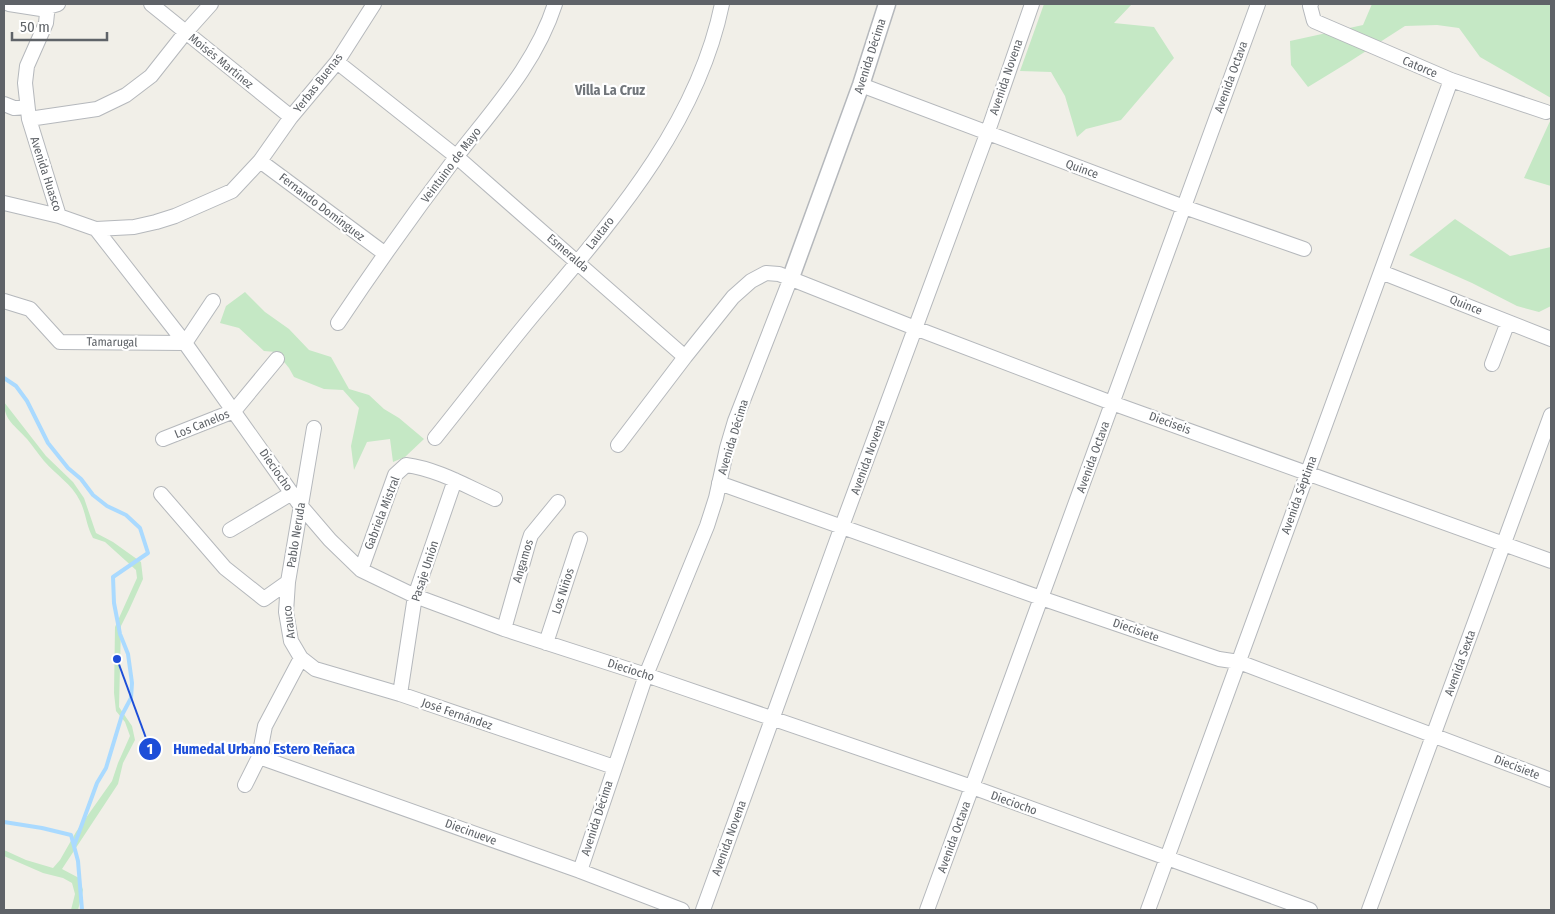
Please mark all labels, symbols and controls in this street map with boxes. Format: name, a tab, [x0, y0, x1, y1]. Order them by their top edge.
scale bar	[12, 10, 108, 42]
street label: Avenida Décima	[851, 17, 889, 95]
text: 50 m	[20, 18, 50, 36]
street label: Moisés Martínez	[186, 31, 256, 92]
street label: Avenida Novena	[987, 37, 1026, 117]
street label: Avenida Octava	[1212, 39, 1250, 115]
street label: Yerbas Buenas	[290, 51, 346, 115]
street label: Catorce	[1400, 53, 1440, 81]
district label: Villa La Cruz	[574, 82, 645, 99]
street label: Veintuino de Mayo	[418, 125, 484, 205]
street label: Avenida Huasco	[27, 135, 65, 213]
street label: Quince	[1064, 157, 1100, 181]
street label: Fernando Domínguez	[277, 170, 368, 244]
street label: Lautaro	[583, 214, 617, 252]
street label: Esmeralda	[544, 231, 592, 275]
street label: Quince	[1448, 292, 1484, 318]
street label: Tamarugal	[87, 335, 137, 349]
street label: Avenida Décima	[715, 397, 751, 476]
street label: Los Canelos	[173, 407, 231, 441]
street label: Dieciseis	[1147, 409, 1193, 437]
street label: Avenida Novena	[848, 417, 888, 497]
street label: Avenida Octava	[1074, 419, 1112, 495]
street label: Dieciocho	[256, 446, 296, 494]
street label: Avenida Séptima	[1278, 454, 1320, 536]
street label: Gabriela Mistral	[362, 474, 402, 552]
street label: Pablo Neruda	[284, 501, 308, 569]
street label: Angamos	[510, 538, 536, 584]
street label: Pasaje Unión	[409, 539, 441, 603]
street label: Los Niños	[549, 566, 577, 616]
street label: Arauco	[280, 605, 298, 639]
street label: Diecisiete	[1111, 616, 1161, 644]
street label: Avenida Sexta	[1442, 628, 1478, 698]
street label: Dieciocho	[606, 656, 656, 684]
street label: José Fernández	[420, 695, 494, 733]
callout: Humedal Urbano Estero Reñaca	[138, 734, 364, 763]
text: 1	[147, 740, 153, 758]
text: Humedal Urbano Estero Reñaca	[173, 741, 355, 758]
street label: Diecisiete	[1492, 752, 1542, 782]
street label: Avenida Décima	[578, 779, 616, 857]
street label: Dieciocho	[989, 788, 1039, 818]
street label: Avenida Novena	[709, 798, 749, 878]
street label: Avenida Octava	[935, 799, 973, 875]
street label: Diecinueve	[443, 816, 499, 848]

